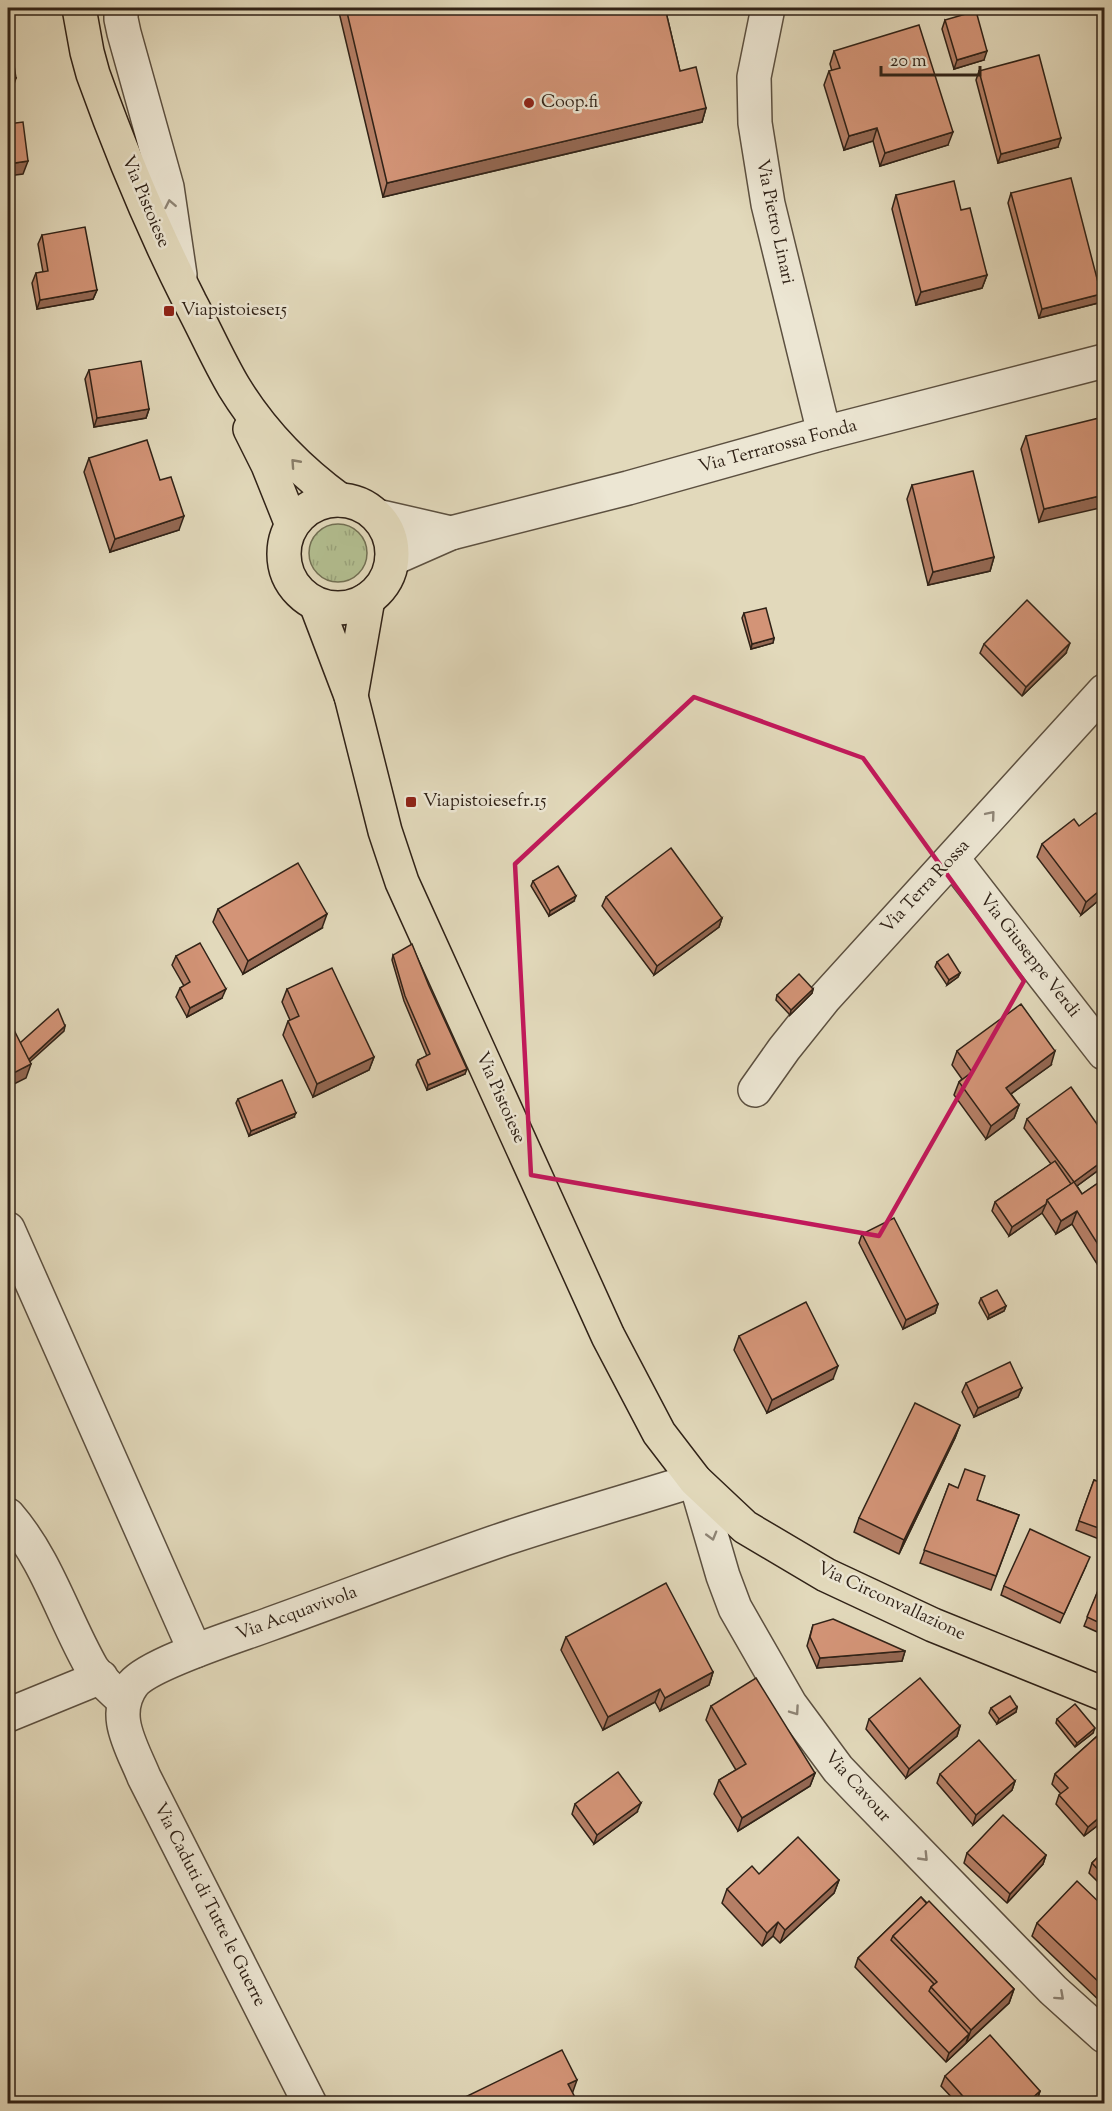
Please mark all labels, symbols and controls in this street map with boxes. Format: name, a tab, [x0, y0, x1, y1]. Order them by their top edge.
scale bar	[881, 39, 980, 77]
text: 20 m	[890, 49, 927, 75]
place label: Coop.fi	[541, 90, 599, 116]
marker: Coop.fi	[522, 96, 536, 110]
street label: Via Pistoiese	[114, 152, 176, 252]
street label: Via Pietro Linari	[748, 157, 800, 287]
one-way arrow	[164, 200, 177, 210]
place label: Viapistoiese15	[181, 298, 287, 324]
marker: Viapistoiese15	[162, 304, 176, 318]
street label: Via Terrarossa Fonda	[696, 413, 860, 481]
one-way arrow	[291, 459, 302, 469]
place label: Viapistoiesefr.15	[423, 789, 546, 815]
marker: Viapistoiesefr.15	[404, 795, 418, 809]
one-way arrow	[984, 811, 995, 822]
street label: Via Terra Rossa	[875, 834, 977, 940]
street label: Via Giuseppe Verdi	[972, 888, 1086, 1024]
street label: Via Pistoiese	[468, 1048, 532, 1148]
one-way arrow	[705, 1530, 717, 1541]
street label: Via Circonvallazione	[812, 1556, 970, 1648]
street label: Via Acquavivola	[233, 1580, 361, 1648]
one-way arrow	[788, 1705, 799, 1716]
street label: Via Cavour	[818, 1745, 897, 1829]
street label: Via Caduti di Tutte le Guerre	[146, 1798, 272, 2012]
one-way arrow	[916, 1850, 927, 1861]
one-way arrow	[1054, 1989, 1064, 2000]

